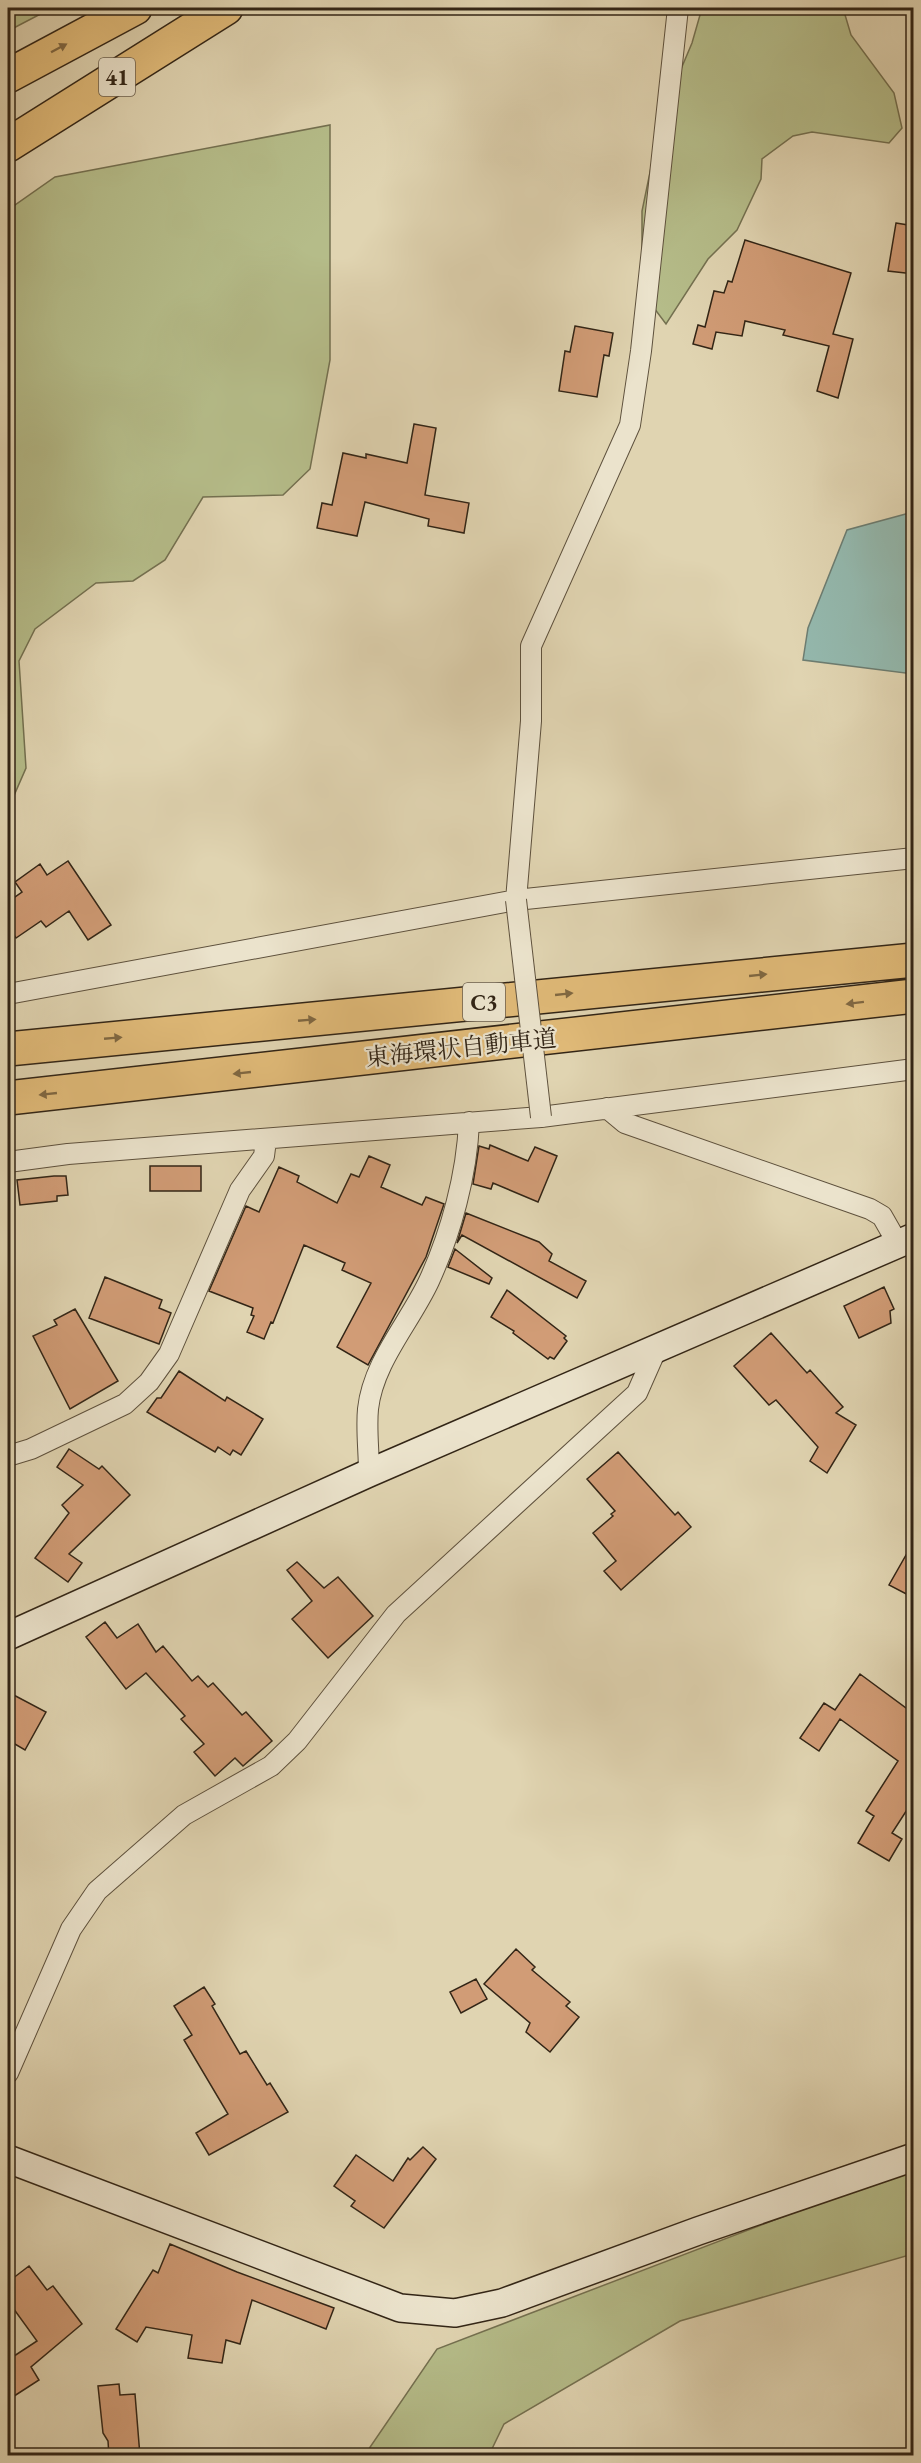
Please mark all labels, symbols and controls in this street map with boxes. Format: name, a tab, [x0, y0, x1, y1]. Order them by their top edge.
one-way arrow	[51, 43, 68, 53]
road number: 41	[99, 58, 135, 96]
one-way arrow	[748, 970, 767, 980]
road number: C3	[463, 983, 505, 1021]
one-way arrow	[554, 989, 573, 999]
one-way arrow	[846, 998, 865, 1008]
one-way arrow	[298, 1015, 317, 1025]
street label: 東海環状自動車道	[364, 1022, 558, 1073]
one-way arrow	[103, 1033, 122, 1043]
one-way arrow	[233, 1068, 252, 1077]
one-way arrow	[39, 1089, 58, 1099]

